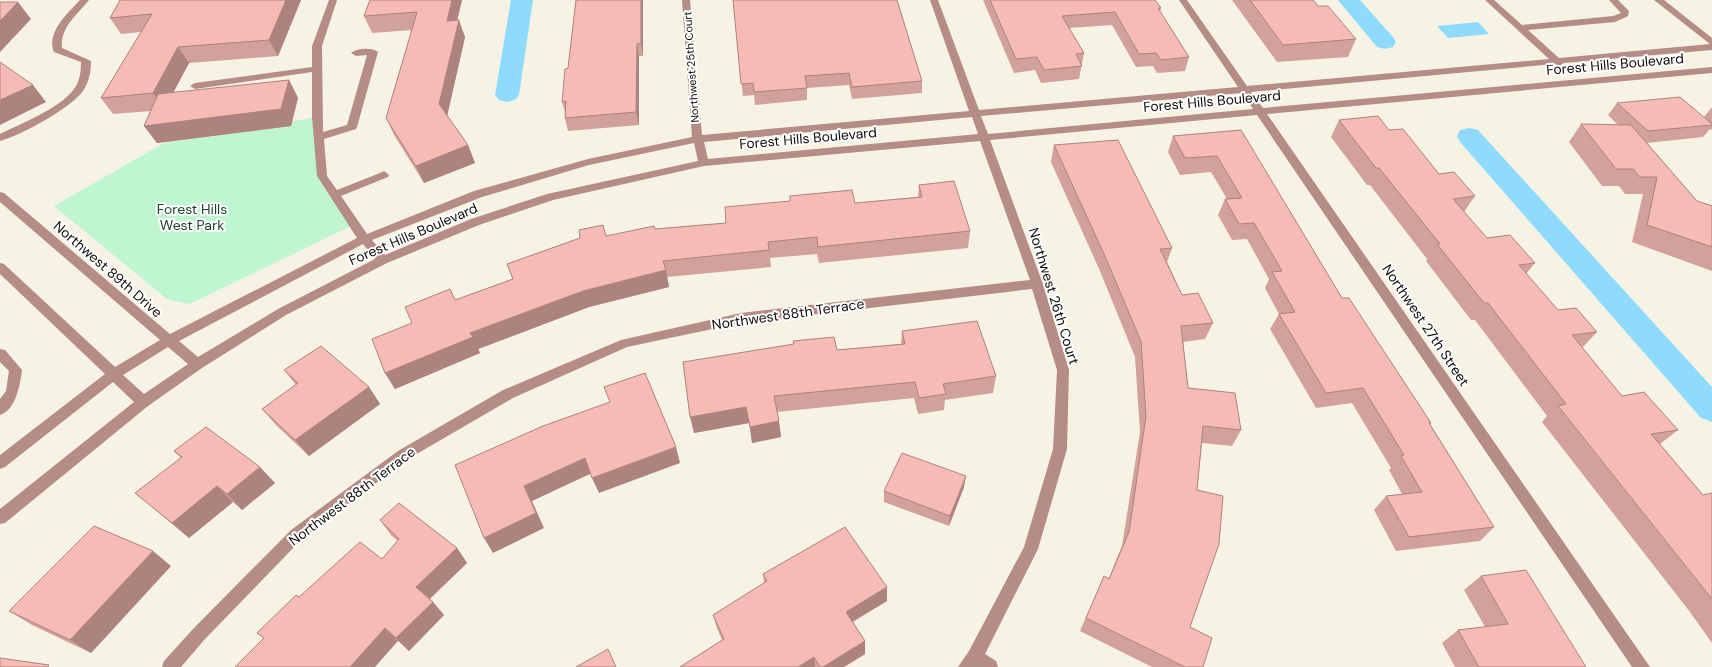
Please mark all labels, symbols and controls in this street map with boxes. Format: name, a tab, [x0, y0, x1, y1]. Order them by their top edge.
street label: Northwest 25th Court	[680, 11, 702, 123]
street label: Forest Hills Boulevard	[1545, 49, 1685, 79]
street label: Forest Hills Boulevard	[1142, 86, 1282, 116]
street label: Forest Hills Boulevard	[738, 123, 878, 153]
street label: Forest Hills Boulevard	[346, 199, 480, 269]
park label: Forest Hills West Park	[157, 200, 227, 234]
street label: Northwest 89th Drive	[50, 217, 166, 321]
street label: Northwest 26th Court	[1025, 225, 1083, 367]
street label: Northwest 27th Street	[1378, 261, 1474, 389]
street label: Northwest 88th Terrace	[711, 294, 865, 334]
street label: Northwest 88th Terrace	[285, 443, 419, 549]

